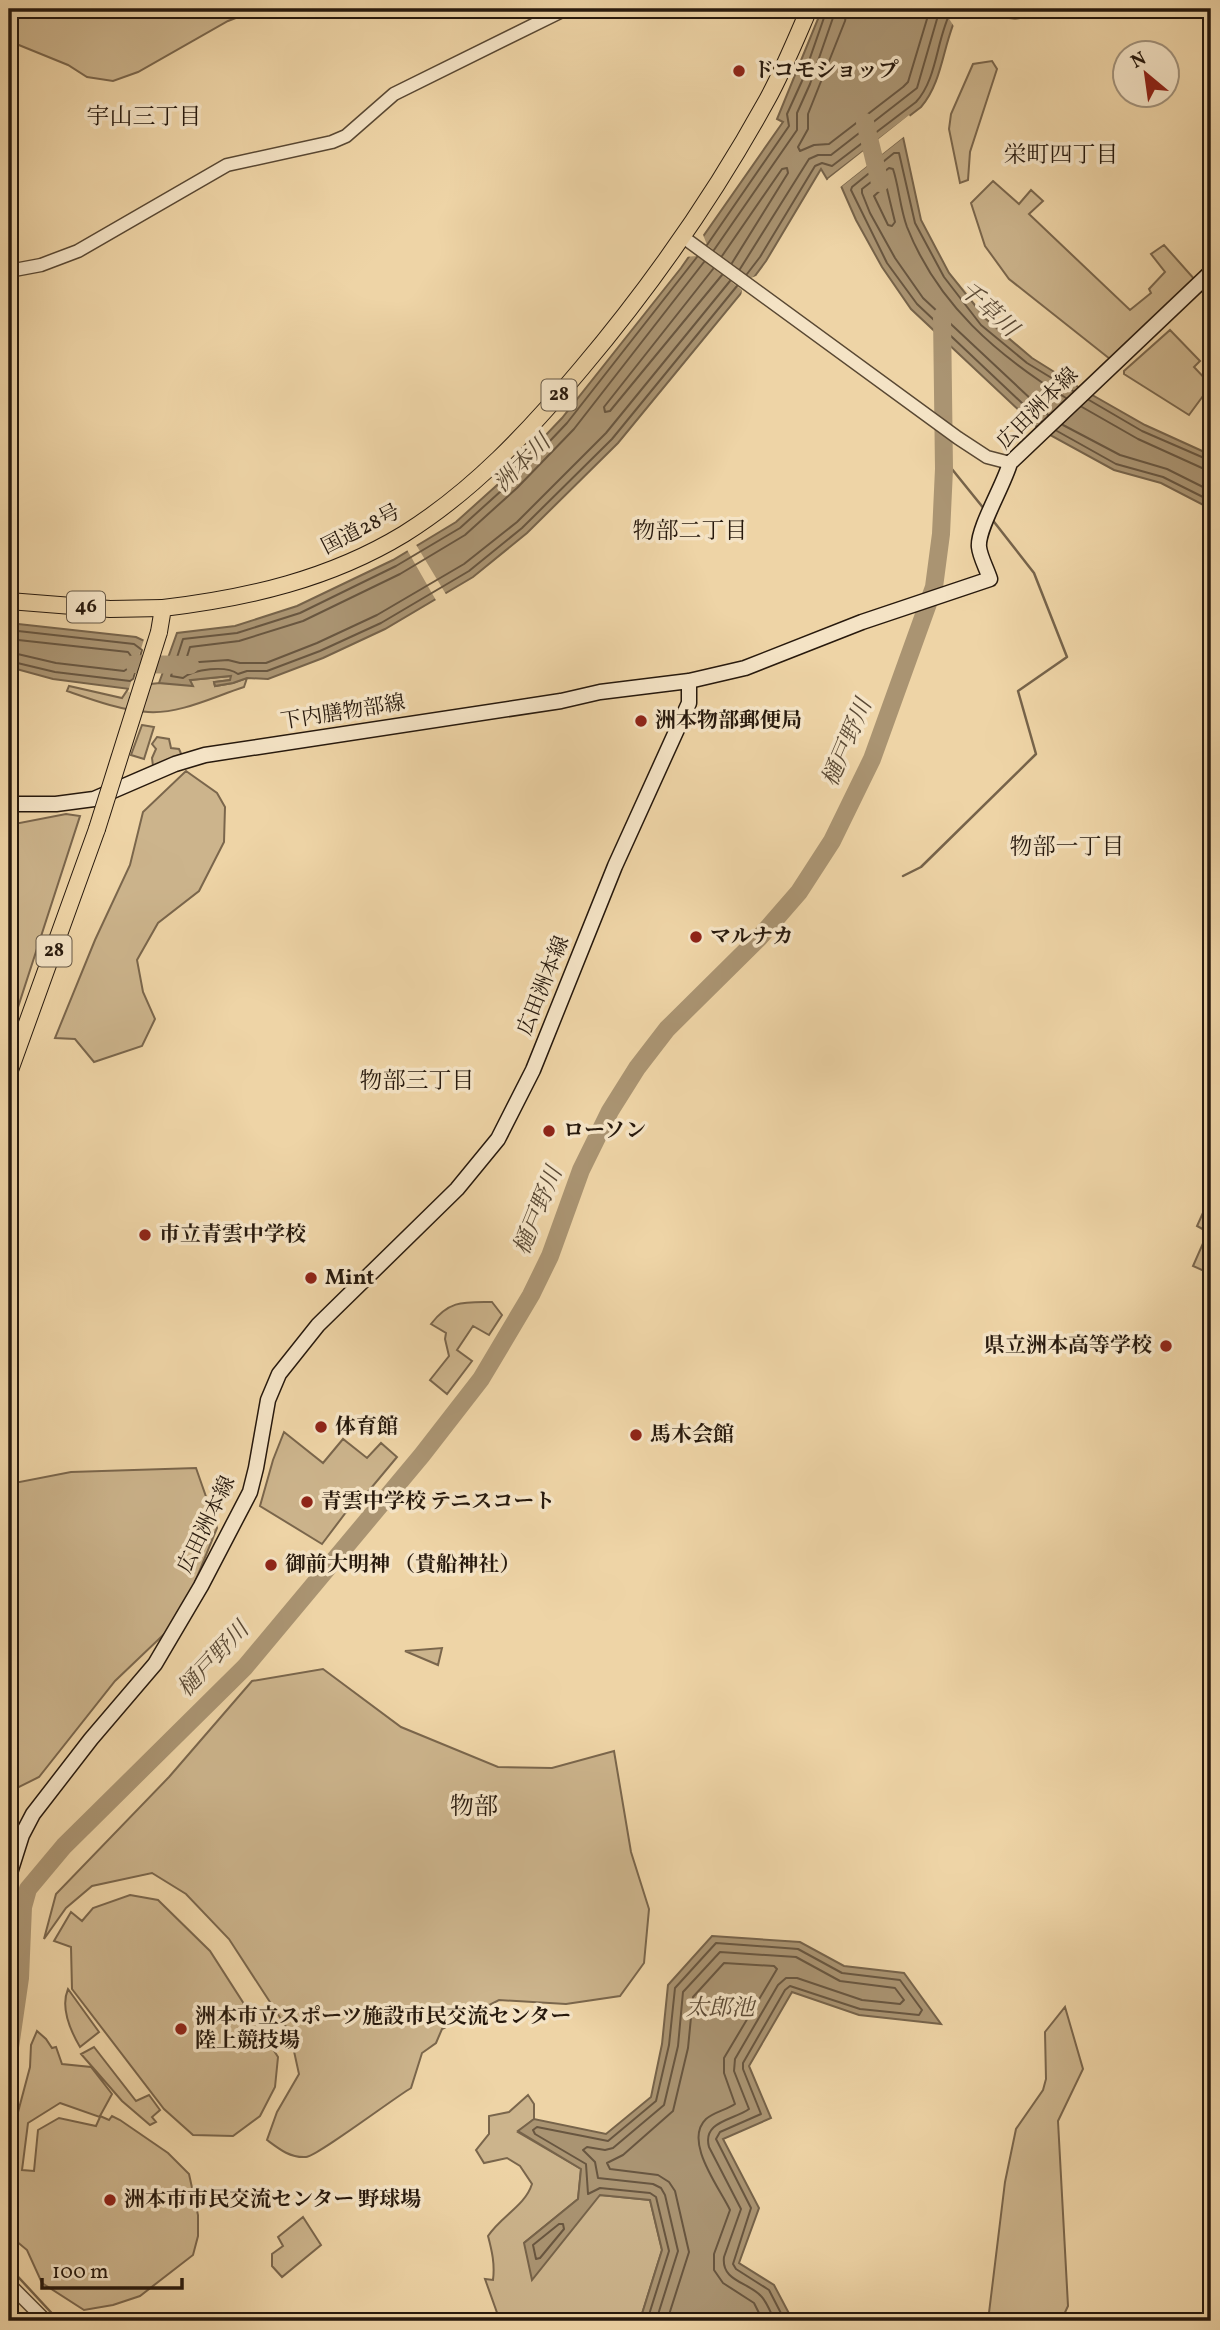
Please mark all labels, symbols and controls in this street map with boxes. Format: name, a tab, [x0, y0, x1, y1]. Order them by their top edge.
north arrow	[1112, 38, 1182, 108]
text: N	[1126, 46, 1151, 76]
place label: ドコモショップ	[753, 57, 899, 86]
marker: ドコモショップ	[731, 63, 747, 79]
district label: 宇山三丁目	[87, 102, 202, 134]
district label: 栄町四丁目	[1004, 140, 1119, 172]
water label: 千草川	[952, 275, 1027, 347]
street label: 広田洲本線	[991, 362, 1085, 456]
road number: 28	[542, 380, 576, 410]
water label: 洲本川	[487, 426, 561, 500]
street label: 国道28号	[317, 498, 405, 562]
district label: 物部二丁目	[633, 516, 748, 548]
road number: 46	[67, 592, 105, 622]
street label: 下内膳物部線	[279, 689, 407, 737]
water label: 樋戸野川	[815, 692, 882, 792]
place label: 洲本物部郵便局	[655, 707, 802, 736]
marker: 洲本物部郵便局	[633, 713, 649, 729]
district label: 物部一丁目	[1010, 832, 1125, 864]
place label: マルナカ	[710, 923, 794, 952]
marker: マルナカ	[688, 929, 704, 945]
street label: 広田洲本線	[511, 932, 577, 1040]
road number: 28	[36, 936, 72, 967]
district label: 物部三丁目	[360, 1066, 475, 1098]
place label: ローソン	[563, 1117, 646, 1146]
marker: ローソン	[541, 1123, 557, 1139]
water label: 樋戸野川	[507, 1160, 572, 1260]
place label: 市立青雲中学校	[159, 1221, 306, 1250]
marker: 市立青雲中学校	[137, 1227, 153, 1243]
place label: Mint	[325, 1264, 374, 1293]
marker: Mint	[303, 1270, 319, 1286]
place label: 県立洲本高等学校	[984, 1332, 1152, 1361]
marker: 県立洲本高等学校	[1158, 1338, 1174, 1354]
place label: 体育館	[335, 1413, 398, 1442]
marker: 体育館	[313, 1419, 329, 1435]
place label: 馬木会館	[650, 1421, 734, 1450]
marker: 馬木会館	[628, 1427, 644, 1443]
street label: 広田洲本線	[171, 1471, 243, 1579]
place label: 青雲中学校 テニスコート	[321, 1488, 555, 1517]
marker: 青雲中学校 テニスコート	[299, 1494, 315, 1510]
place label: 御前大明神 （貴船神社）	[285, 1551, 520, 1580]
marker: 御前大明神 （貴船神社）	[263, 1557, 279, 1573]
water label: 樋戸野川	[171, 1613, 259, 1705]
district label: 物部	[450, 1791, 498, 1825]
water label: 太郎池	[686, 1993, 758, 2025]
place label: 洲本市立スポーツ施設市民交流センター 陸上競技場	[195, 2003, 571, 2056]
marker: 洲本市立スポーツ施設市民交流センター 陸上競技場	[173, 2021, 189, 2037]
place label: 洲本市市民交流センター 野球場	[124, 2186, 421, 2215]
marker: 洲本市市民交流センター 野球場	[102, 2192, 118, 2208]
scale bar	[42, 2246, 182, 2290]
text: 100 m	[52, 2258, 109, 2287]

